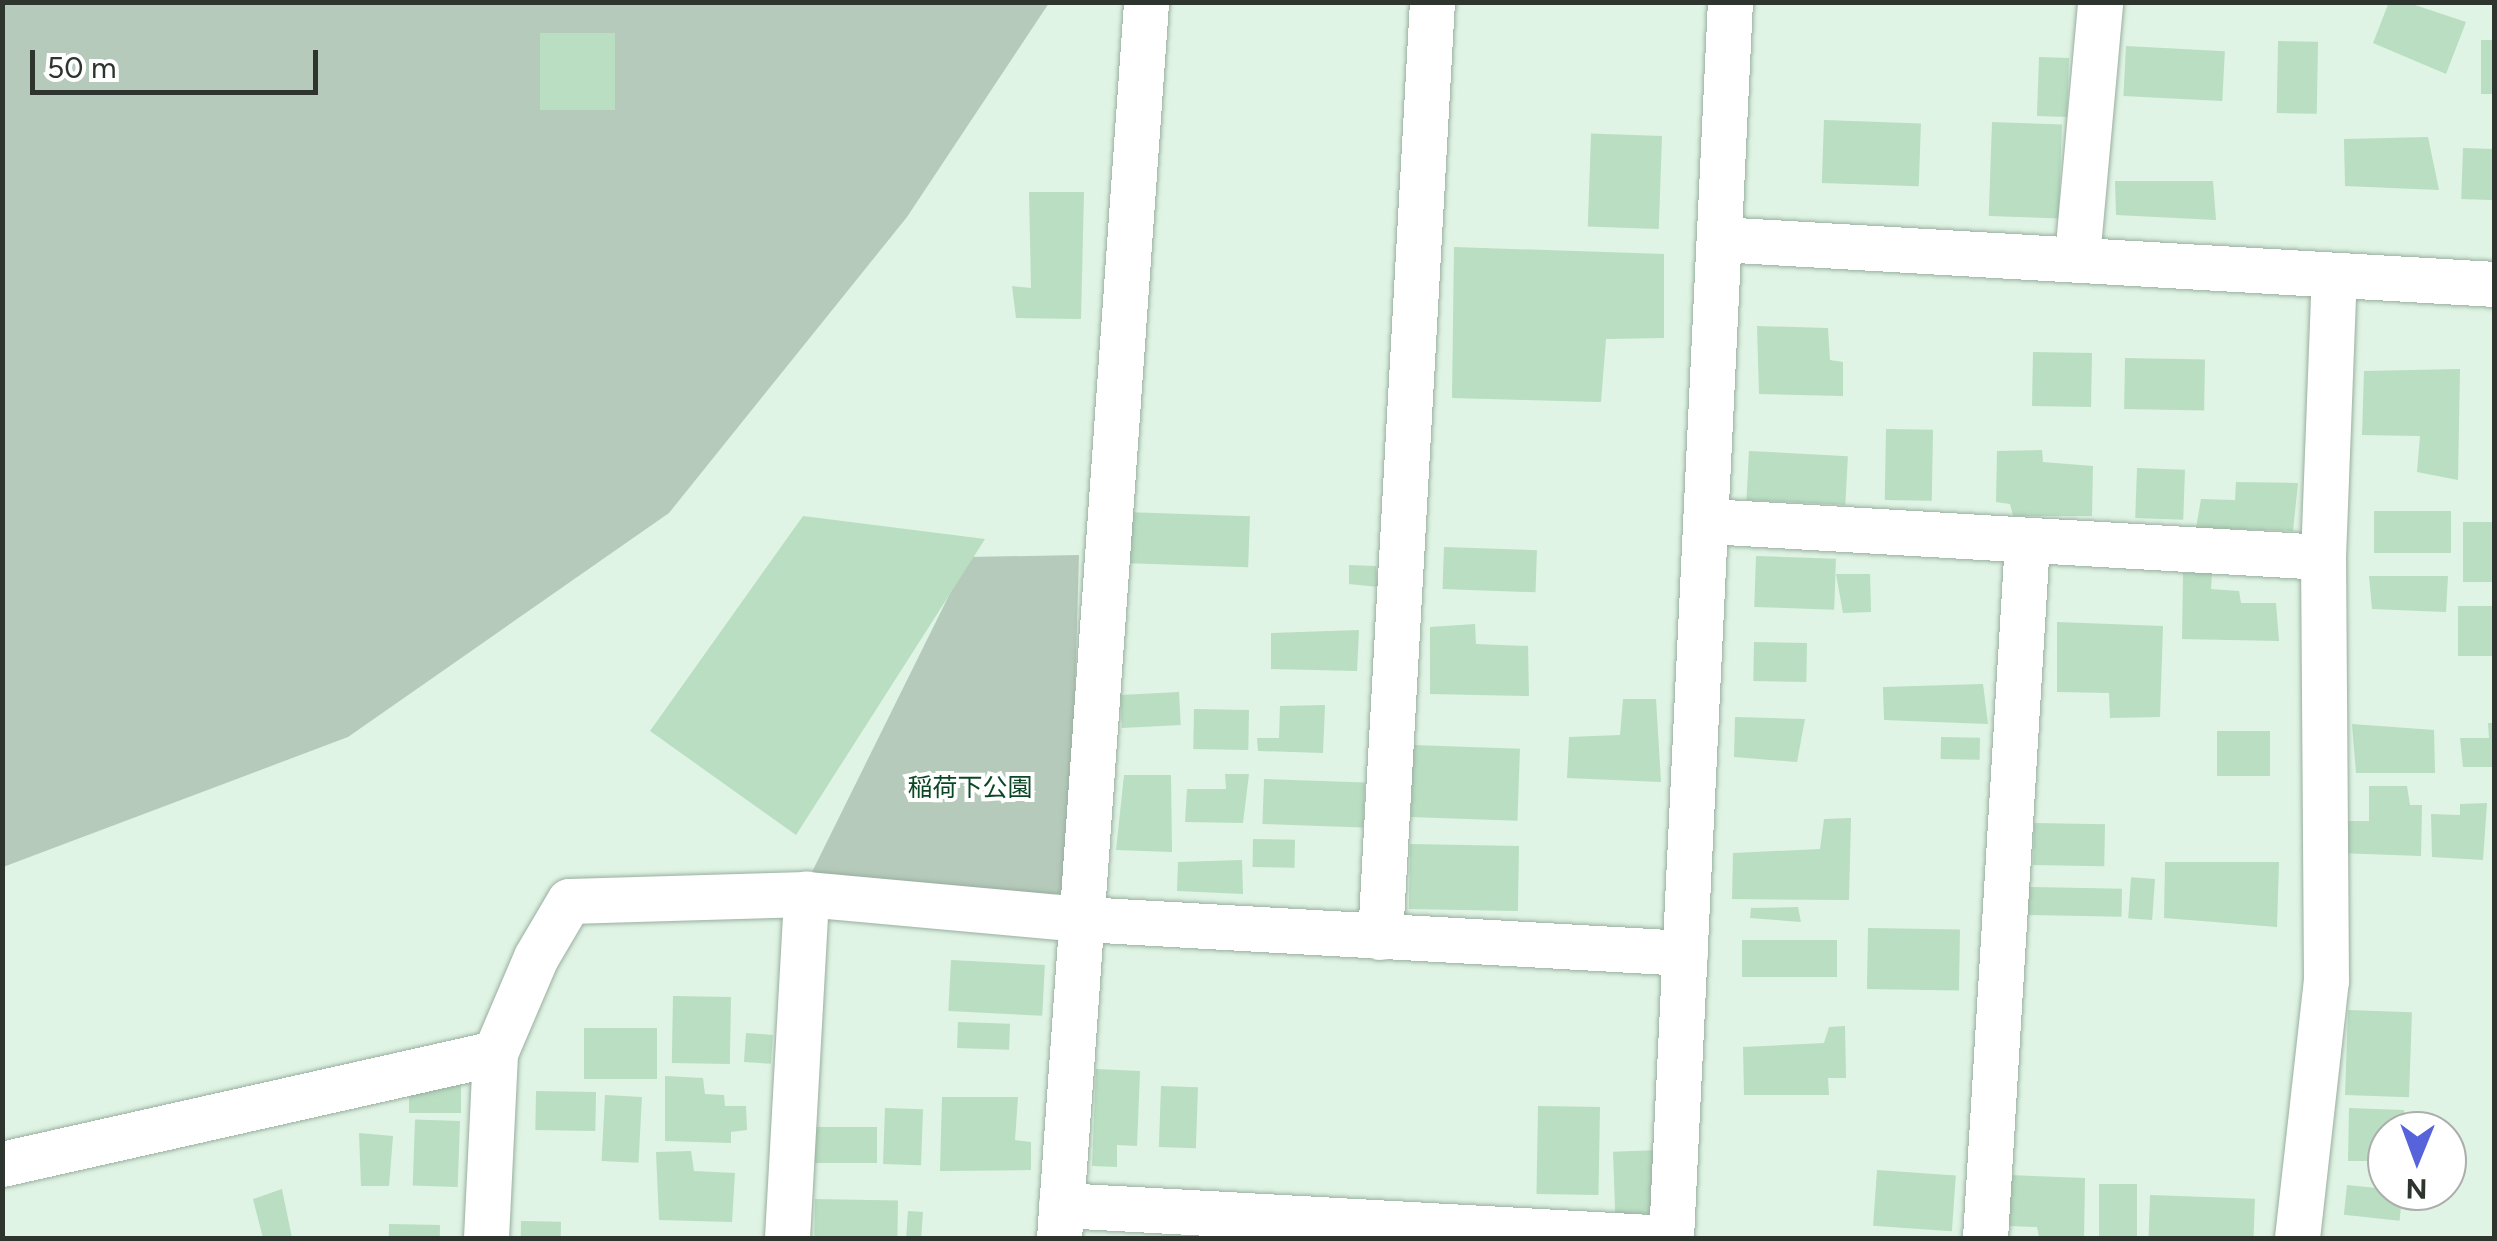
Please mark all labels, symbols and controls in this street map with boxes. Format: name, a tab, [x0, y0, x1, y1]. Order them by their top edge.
scale bar	[35, 30, 322, 92]
text: 50 m	[47, 49, 116, 86]
park label: 稲荷下公園	[908, 772, 1032, 802]
north arrow	[2367, 1111, 2467, 1211]
text: N	[2405, 1172, 2428, 1206]

